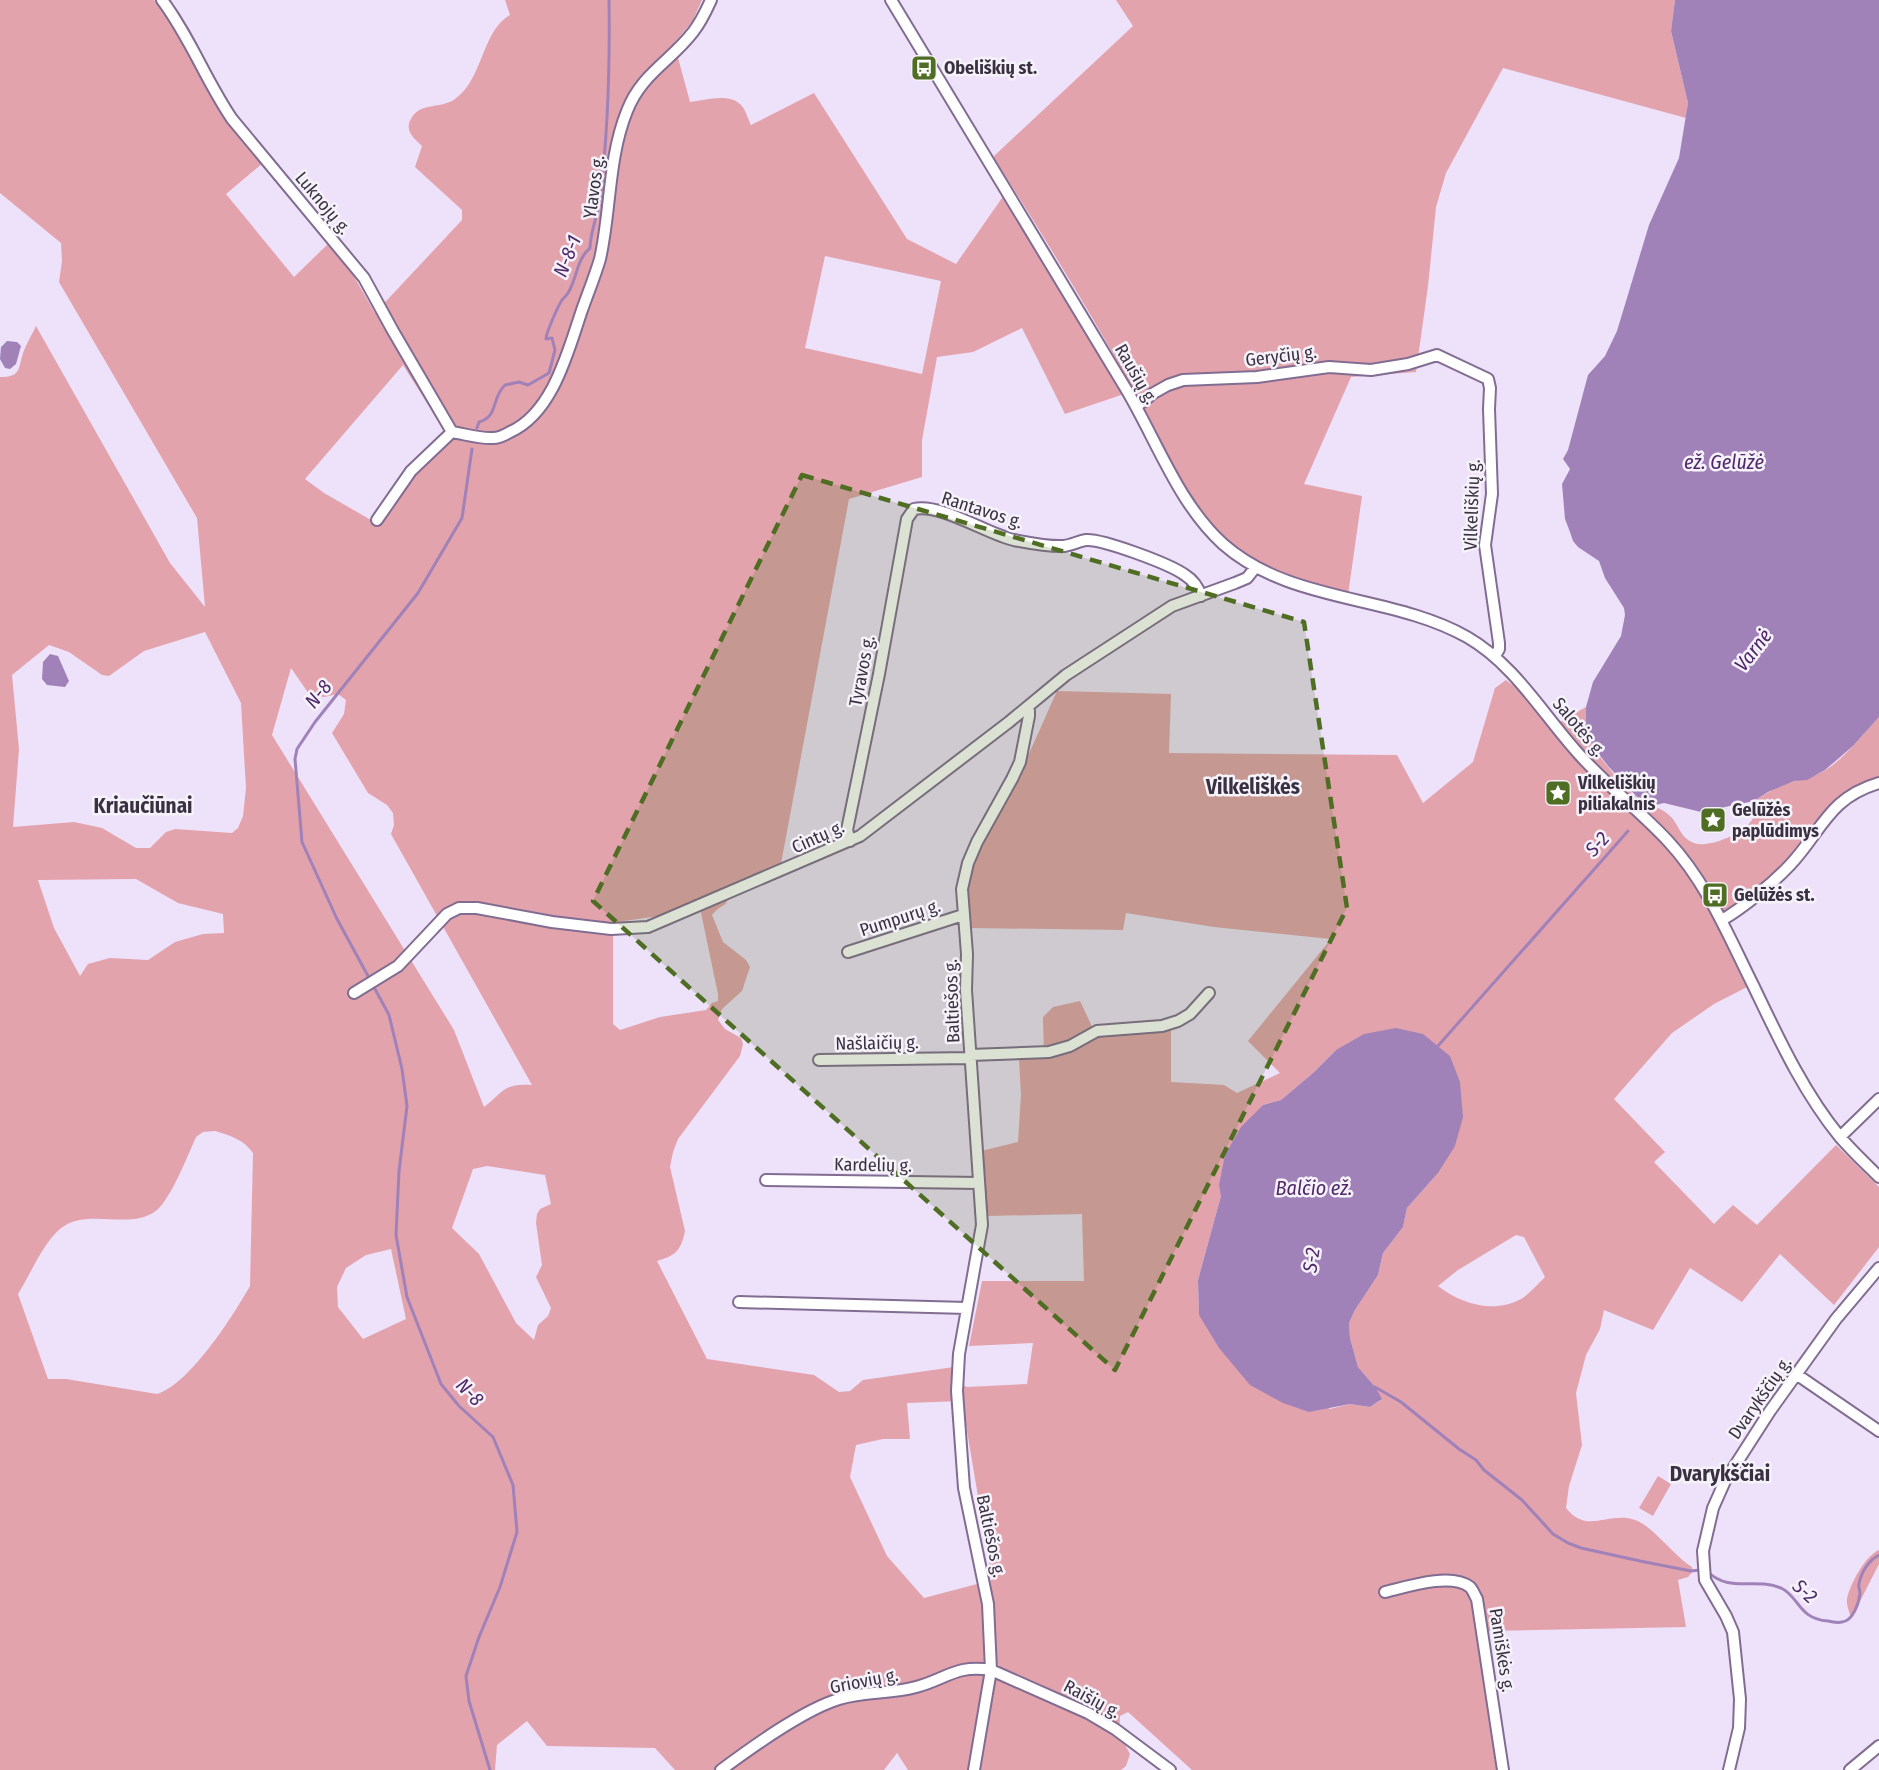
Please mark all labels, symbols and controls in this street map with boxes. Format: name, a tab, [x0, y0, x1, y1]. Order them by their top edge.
bus stop icon: Obeliškių st.	[909, 53, 939, 83]
place label: Obeliškių st.	[944, 57, 1037, 79]
street label: Ylavos g.	[579, 154, 609, 220]
street label: Luknojų g.	[290, 167, 356, 239]
water label: N-8-1	[548, 232, 586, 280]
street label: Raušių g.	[1110, 340, 1162, 408]
street label: Geryčių g.	[1244, 341, 1318, 371]
water label: ež. Gelūžė	[1684, 450, 1764, 474]
street label: Vilkeliškių g.	[1459, 459, 1485, 551]
street label: Rantavos g.	[939, 487, 1025, 533]
water label: Varnė	[1729, 624, 1777, 676]
street label: Tyravos g.	[844, 634, 880, 708]
water label: N-8	[299, 675, 337, 713]
street label: Salotės g.	[1548, 693, 1610, 761]
place label: Vilkeliškių piliakalnis	[1577, 772, 1656, 815]
district label: Vilkeliškės	[1205, 774, 1300, 800]
place icon: Vilkeliškių piliakalnis	[1543, 778, 1573, 808]
district label: Kriaučiūnai	[93, 793, 193, 819]
place label: Gelūžės paplūdimys	[1732, 799, 1819, 842]
place icon: Gelūžės paplūdimys	[1698, 805, 1728, 835]
street label: Cintų g.	[788, 816, 848, 858]
water label: S-2	[1579, 827, 1614, 862]
bus stop icon: Gelūžės st.	[1700, 880, 1730, 910]
place label: Gelūžės st.	[1734, 884, 1815, 906]
street label: Pumpurų g.	[857, 895, 943, 941]
street label: Baltiešos g.	[940, 959, 964, 1043]
street label: Našlaičių g.	[835, 1031, 919, 1055]
street label: Kardelių g.	[834, 1153, 912, 1177]
water label: Balčio ež.	[1276, 1176, 1352, 1200]
water label: S-2	[1297, 1246, 1325, 1275]
street label: Dvarykščių g.	[1724, 1352, 1796, 1443]
water label: N-8	[451, 1373, 489, 1411]
district label: Dvarykščiai	[1670, 1461, 1770, 1487]
street label: Baltiešos g.	[972, 1493, 1011, 1579]
water label: S-2	[1787, 1573, 1822, 1608]
street label: Pamiškės g.	[1485, 1606, 1520, 1694]
street label: Griovių g.	[828, 1664, 900, 1698]
street label: Raišių g.	[1060, 1675, 1124, 1723]

